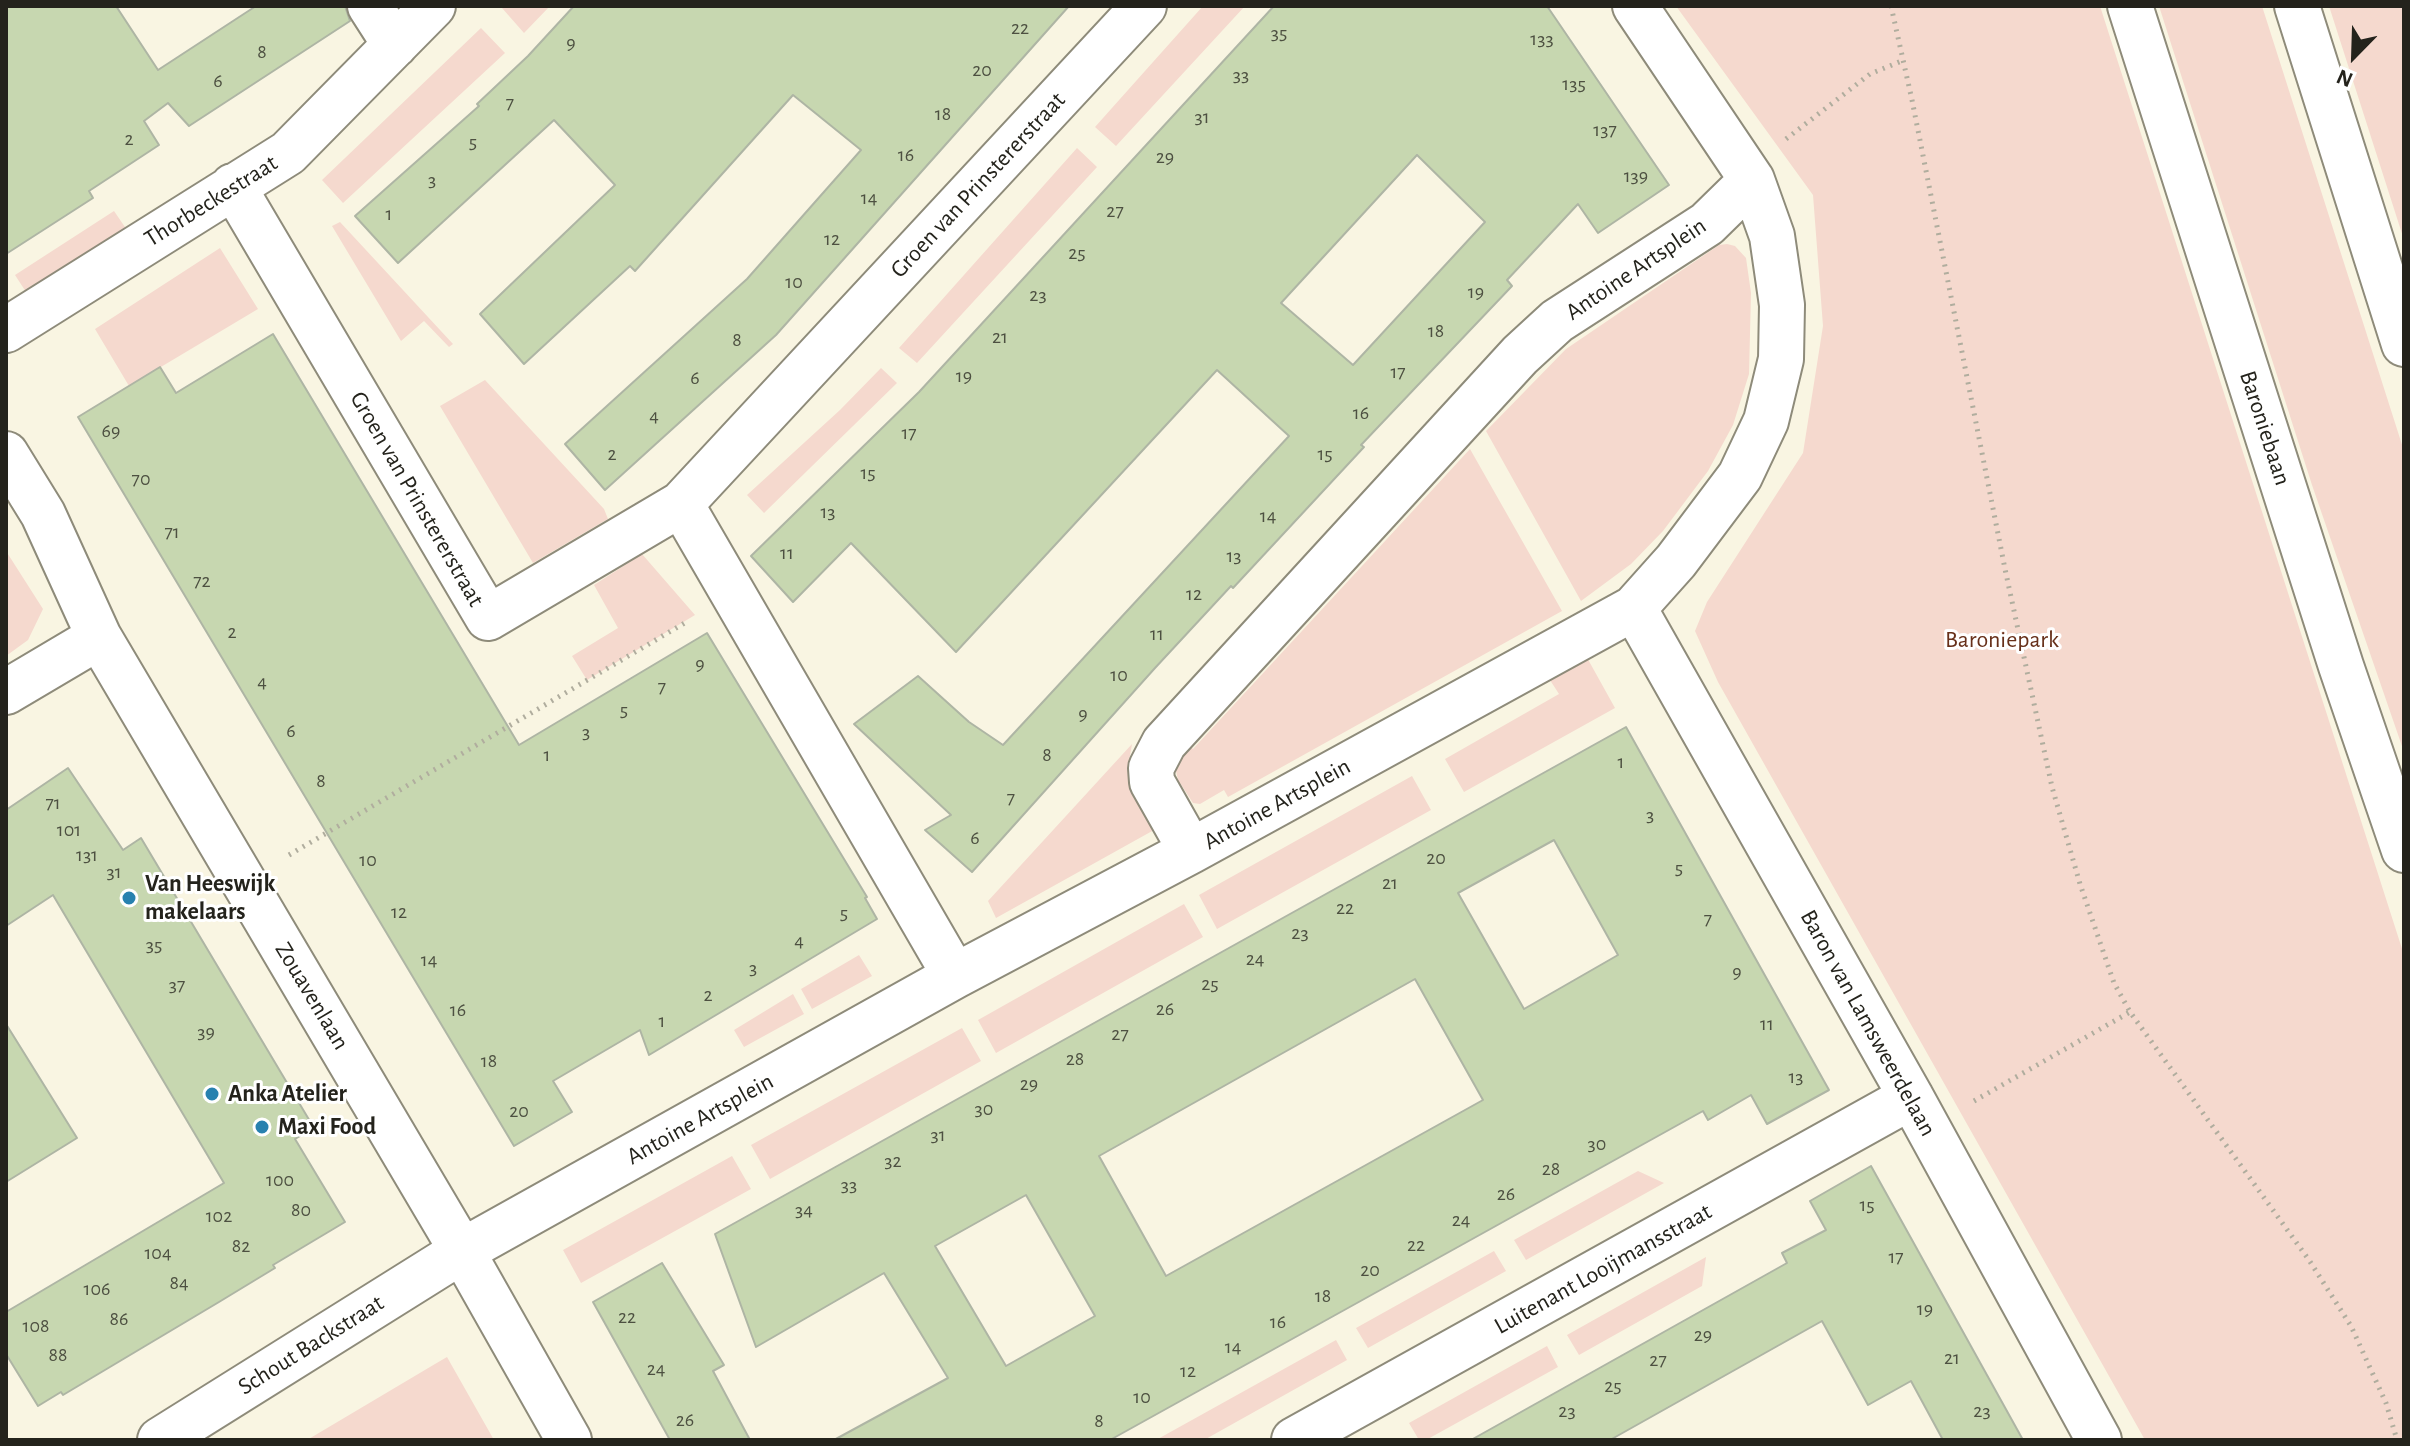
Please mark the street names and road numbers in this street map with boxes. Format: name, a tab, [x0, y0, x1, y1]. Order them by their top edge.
street label: Groen van Prinstererstraat	[884, 86, 1072, 284]
street label: Thorbeckestraat	[139, 149, 283, 253]
street label: Antoine Artsplein	[1560, 211, 1712, 327]
street label: Baroniebaan	[2233, 367, 2297, 489]
street label: Groen van Prinstererstraat	[344, 386, 490, 612]
street label: Antoine Artsplein	[1198, 752, 1356, 856]
street label: Baron van Lamsweerdelaan	[1794, 905, 1942, 1141]
street label: Zouavenlaan	[269, 937, 355, 1055]
street label: Antoine Artsplein	[621, 1067, 779, 1171]
street label: Luitenant Looijmansstraat	[1489, 1197, 1717, 1341]
street label: Schout Backstraat	[233, 1289, 389, 1401]

